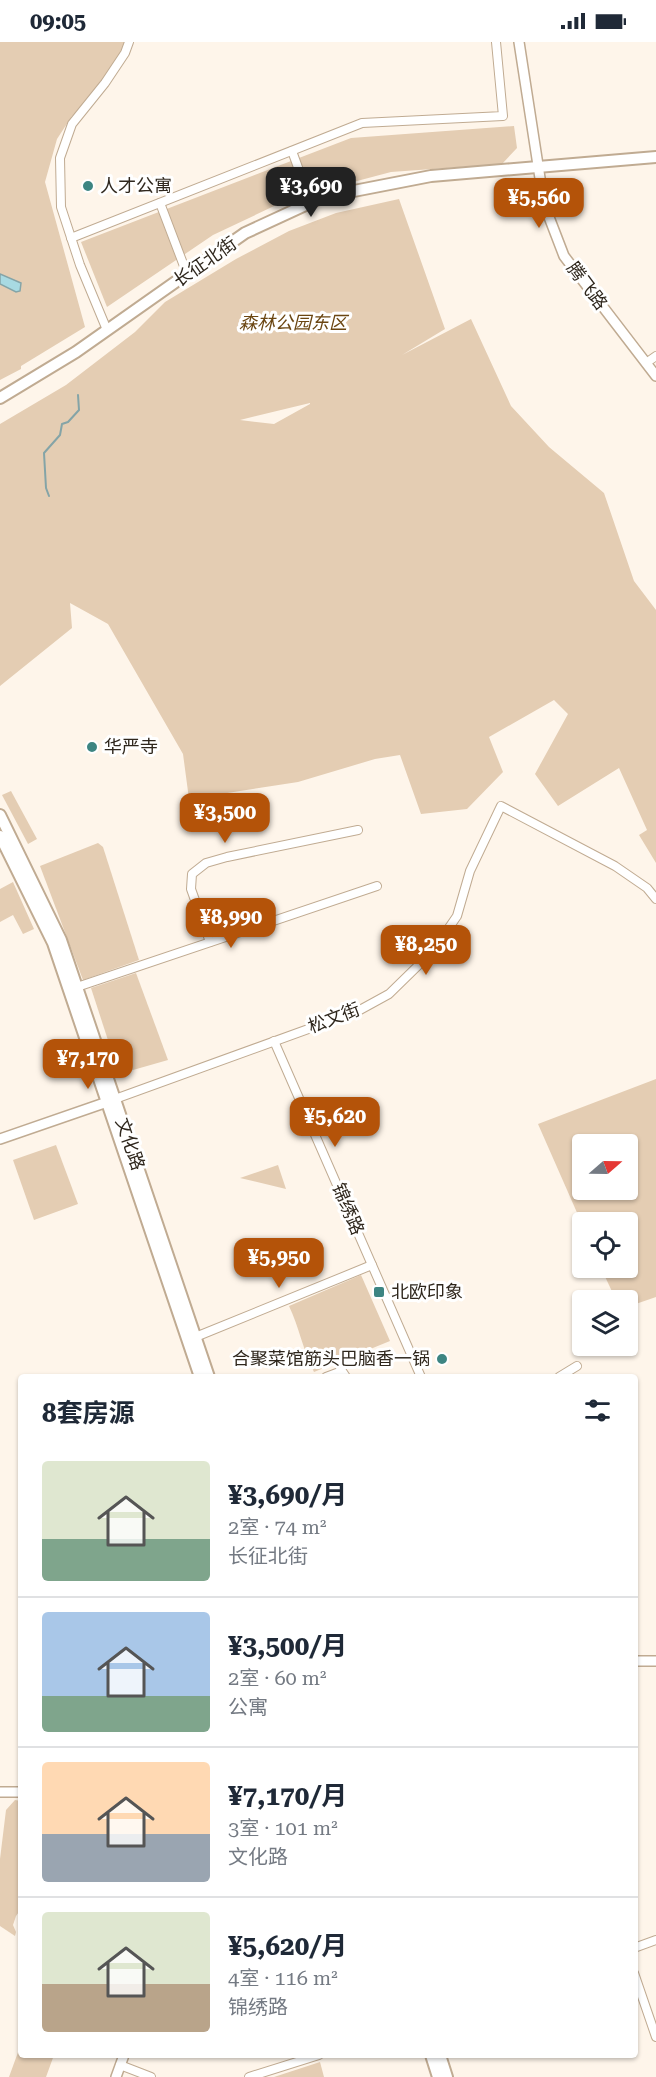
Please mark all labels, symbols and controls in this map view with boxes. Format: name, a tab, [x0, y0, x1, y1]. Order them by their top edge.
text: 09:05	[30, 9, 86, 34]
pin: ¥3,690	[262, 167, 360, 218]
text: ¥3,690	[280, 174, 342, 198]
place label: 人才公寓	[100, 175, 172, 196]
pin: ¥5,560	[490, 178, 588, 229]
marker: 人才公寓	[81, 179, 95, 193]
text: ¥5,560	[508, 185, 570, 209]
street label: 长征北街	[169, 232, 240, 291]
street label: 腾飞路	[563, 258, 612, 314]
park label: 森林公园东区	[239, 312, 350, 333]
place label: 华严寺	[104, 736, 158, 757]
marker: 华严寺	[85, 740, 99, 754]
pin: ¥3,500	[176, 793, 274, 844]
text: ¥3,500	[194, 800, 256, 824]
pin: ¥8,990	[182, 898, 280, 949]
text: ¥8,990	[200, 905, 262, 929]
pin: ¥8,250	[377, 925, 475, 976]
text: ¥8,250	[395, 932, 457, 956]
street label: 松文街	[305, 998, 363, 1037]
pin: ¥7,170	[39, 1039, 137, 1090]
text: ¥7,170	[57, 1046, 119, 1070]
pin: ¥5,620	[286, 1097, 384, 1148]
text: ¥5,620	[304, 1104, 366, 1128]
street label: 文化路	[112, 1115, 149, 1173]
north arrow	[572, 1134, 638, 1200]
map controls	[572, 1134, 638, 1356]
street label: 锦绣路	[328, 1180, 369, 1238]
button: locate	[572, 1212, 638, 1278]
pin: ¥5,950	[230, 1238, 328, 1289]
text: ¥5,950	[248, 1245, 310, 1269]
place label: 北欧印象	[391, 1281, 463, 1302]
marker: 北欧印象	[372, 1285, 386, 1299]
button: layers	[572, 1290, 638, 1356]
place label: 合聚菜馆筋头巴脑香一锅	[232, 1348, 430, 1369]
marker: 合聚菜馆筋头巴脑香一锅	[435, 1352, 449, 1366]
icon: filters	[581, 1394, 614, 1427]
text: 8套房源	[42, 1398, 135, 1428]
text: ¥3,690/月	[228, 1480, 347, 1510]
icon: home	[90, 1485, 162, 1557]
text: 2室 · 74 m²	[228, 1515, 327, 1539]
text: 长征北街	[228, 1544, 308, 1568]
text: ¥3,500/月	[228, 1631, 347, 1661]
icon: home	[90, 1636, 162, 1708]
text: 2室 · 60 m²	[228, 1666, 327, 1690]
text: 公寓	[228, 1695, 268, 1719]
text: ¥7,170/月	[228, 1781, 347, 1811]
icon: home	[90, 1786, 162, 1858]
text: 3室 · 101 m²	[228, 1816, 338, 1840]
text: 文化路	[228, 1845, 288, 1869]
text: ¥5,620/月	[228, 1931, 347, 1961]
icon: home	[90, 1936, 162, 2008]
text: 4室 · 116 m²	[228, 1966, 338, 1990]
text: 锦绣路	[228, 1995, 288, 2019]

